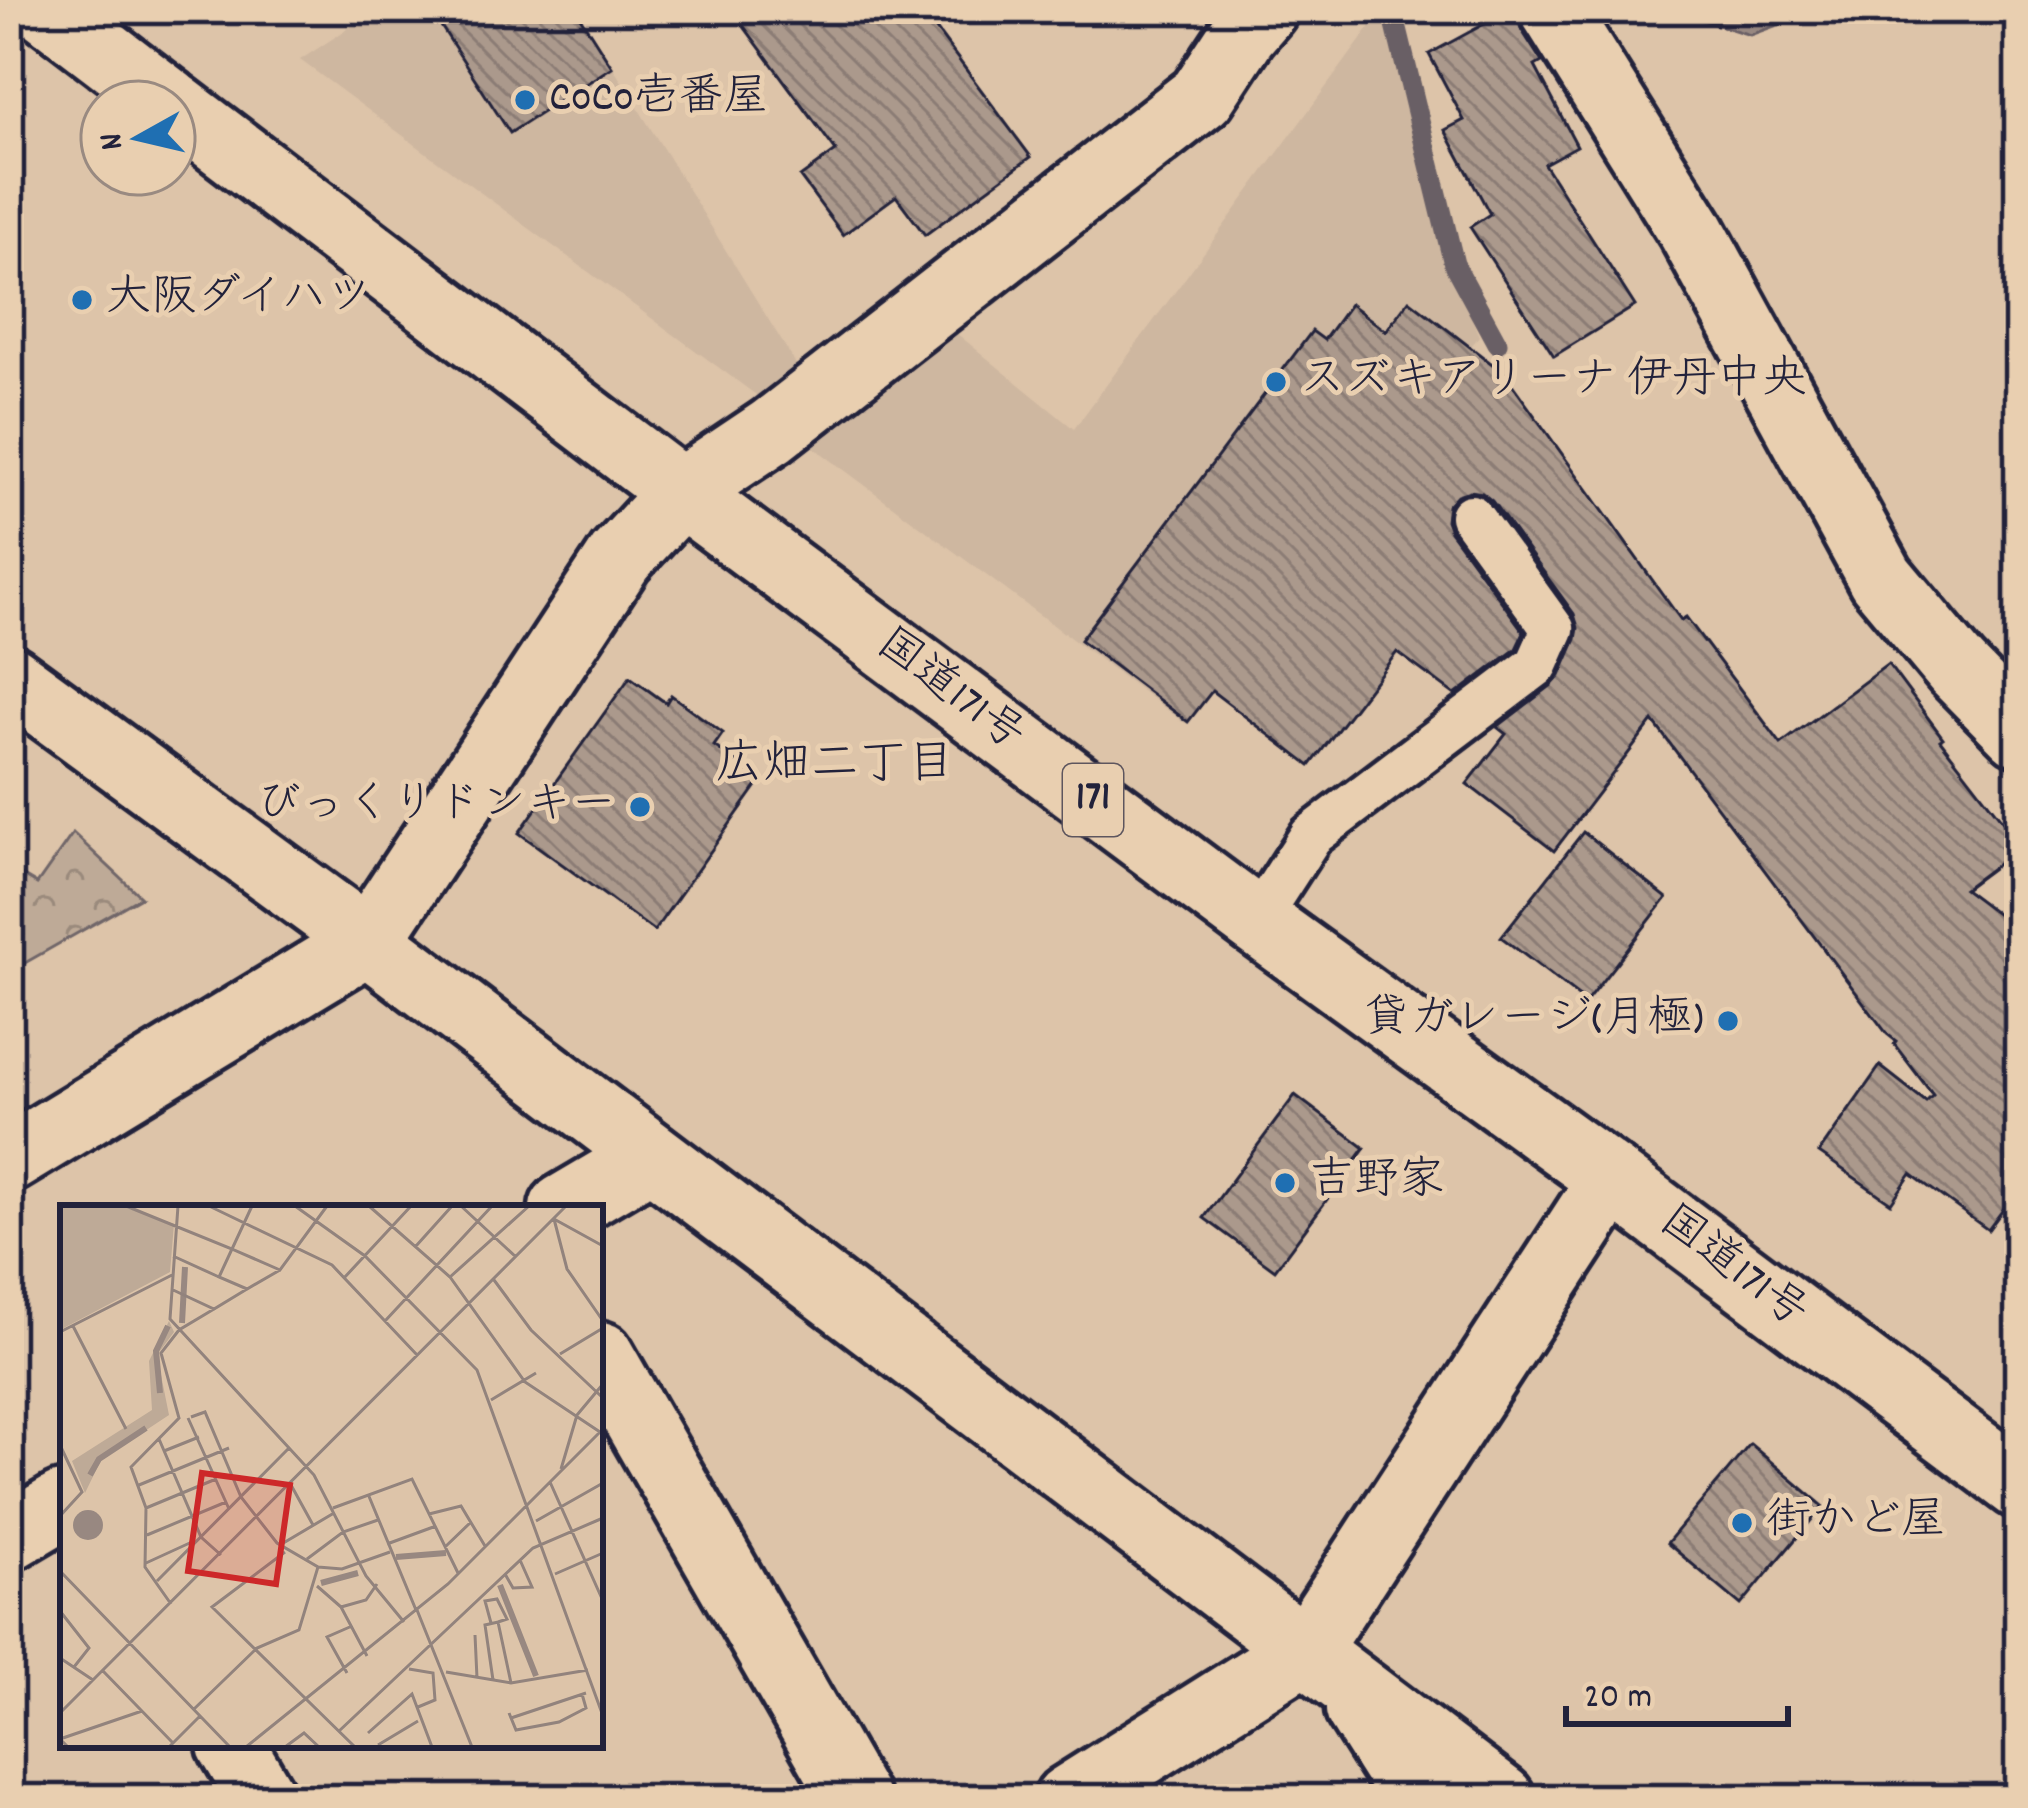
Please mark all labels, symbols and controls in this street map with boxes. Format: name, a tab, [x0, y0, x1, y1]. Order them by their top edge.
place label: CoCo壱番屋	[549, 68, 769, 132]
north arrow	[78, 78, 198, 198]
marker: CoCo壱番屋	[512, 87, 538, 113]
text: N	[89, 130, 138, 153]
place label: 大阪ダイハツ	[106, 268, 372, 332]
marker: 大阪ダイハツ	[69, 287, 95, 313]
place label: スズキアリーナ 伊丹中央	[1300, 350, 1807, 414]
marker: スズキアリーナ 伊丹中央	[1263, 369, 1289, 395]
street label: 国道171号	[861, 615, 1037, 769]
district label: 広畑二丁目	[715, 733, 955, 802]
road number: 171	[1063, 764, 1123, 836]
place label: びっくりドンキー	[256, 775, 616, 839]
marker: びっくりドンキー	[627, 794, 653, 820]
place label: 貸ガレージ(月極)	[1364, 989, 1704, 1053]
marker: 貸ガレージ(月極)	[1715, 1008, 1741, 1034]
place label: 吉野家	[1309, 1151, 1444, 1215]
marker: 吉野家	[1272, 1170, 1298, 1196]
street label: 国道171号	[1644, 1192, 1820, 1346]
inset map	[60, 1205, 603, 1748]
place label: 街かど屋	[1766, 1491, 1946, 1555]
marker: 街かど屋	[1729, 1510, 1755, 1536]
scale bar	[1566, 1652, 1788, 1726]
text: 20 m	[1584, 1673, 1652, 1725]

